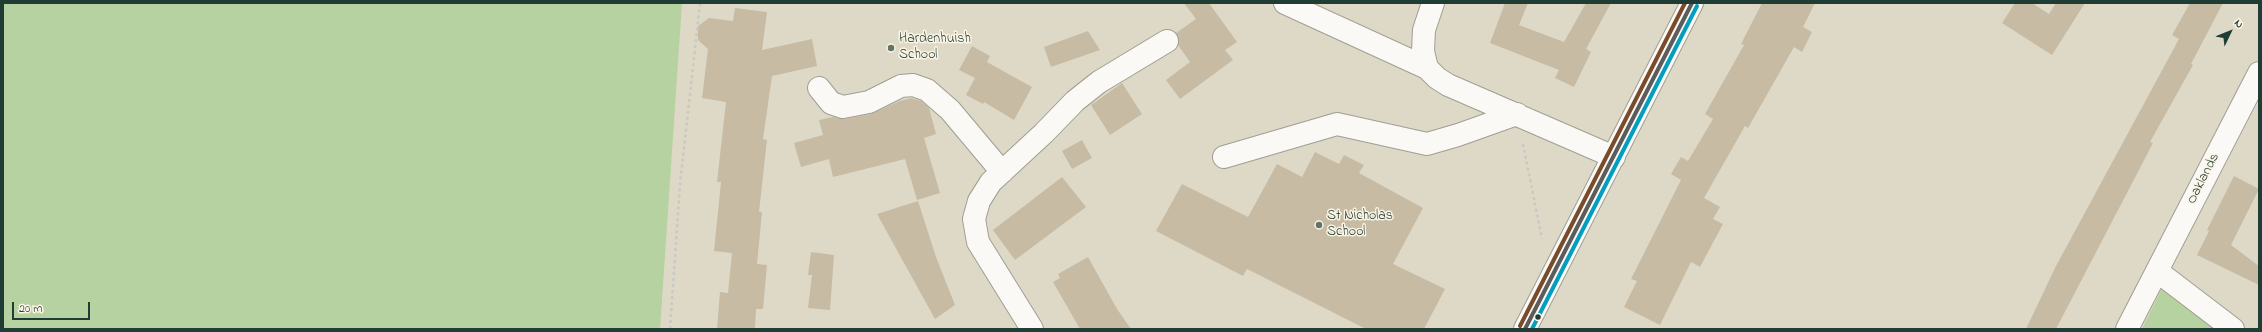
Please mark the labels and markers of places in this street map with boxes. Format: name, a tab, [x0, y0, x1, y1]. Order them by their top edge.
place label: Hardenhuish School	[899, 32, 971, 64]
marker: Hardenhuish School	[886, 43, 896, 53]
place label: St Nicholas School	[1327, 209, 1393, 242]
marker: St Nicholas School	[1314, 220, 1324, 230]
unlabelled marker	[1533, 312, 1543, 322]

